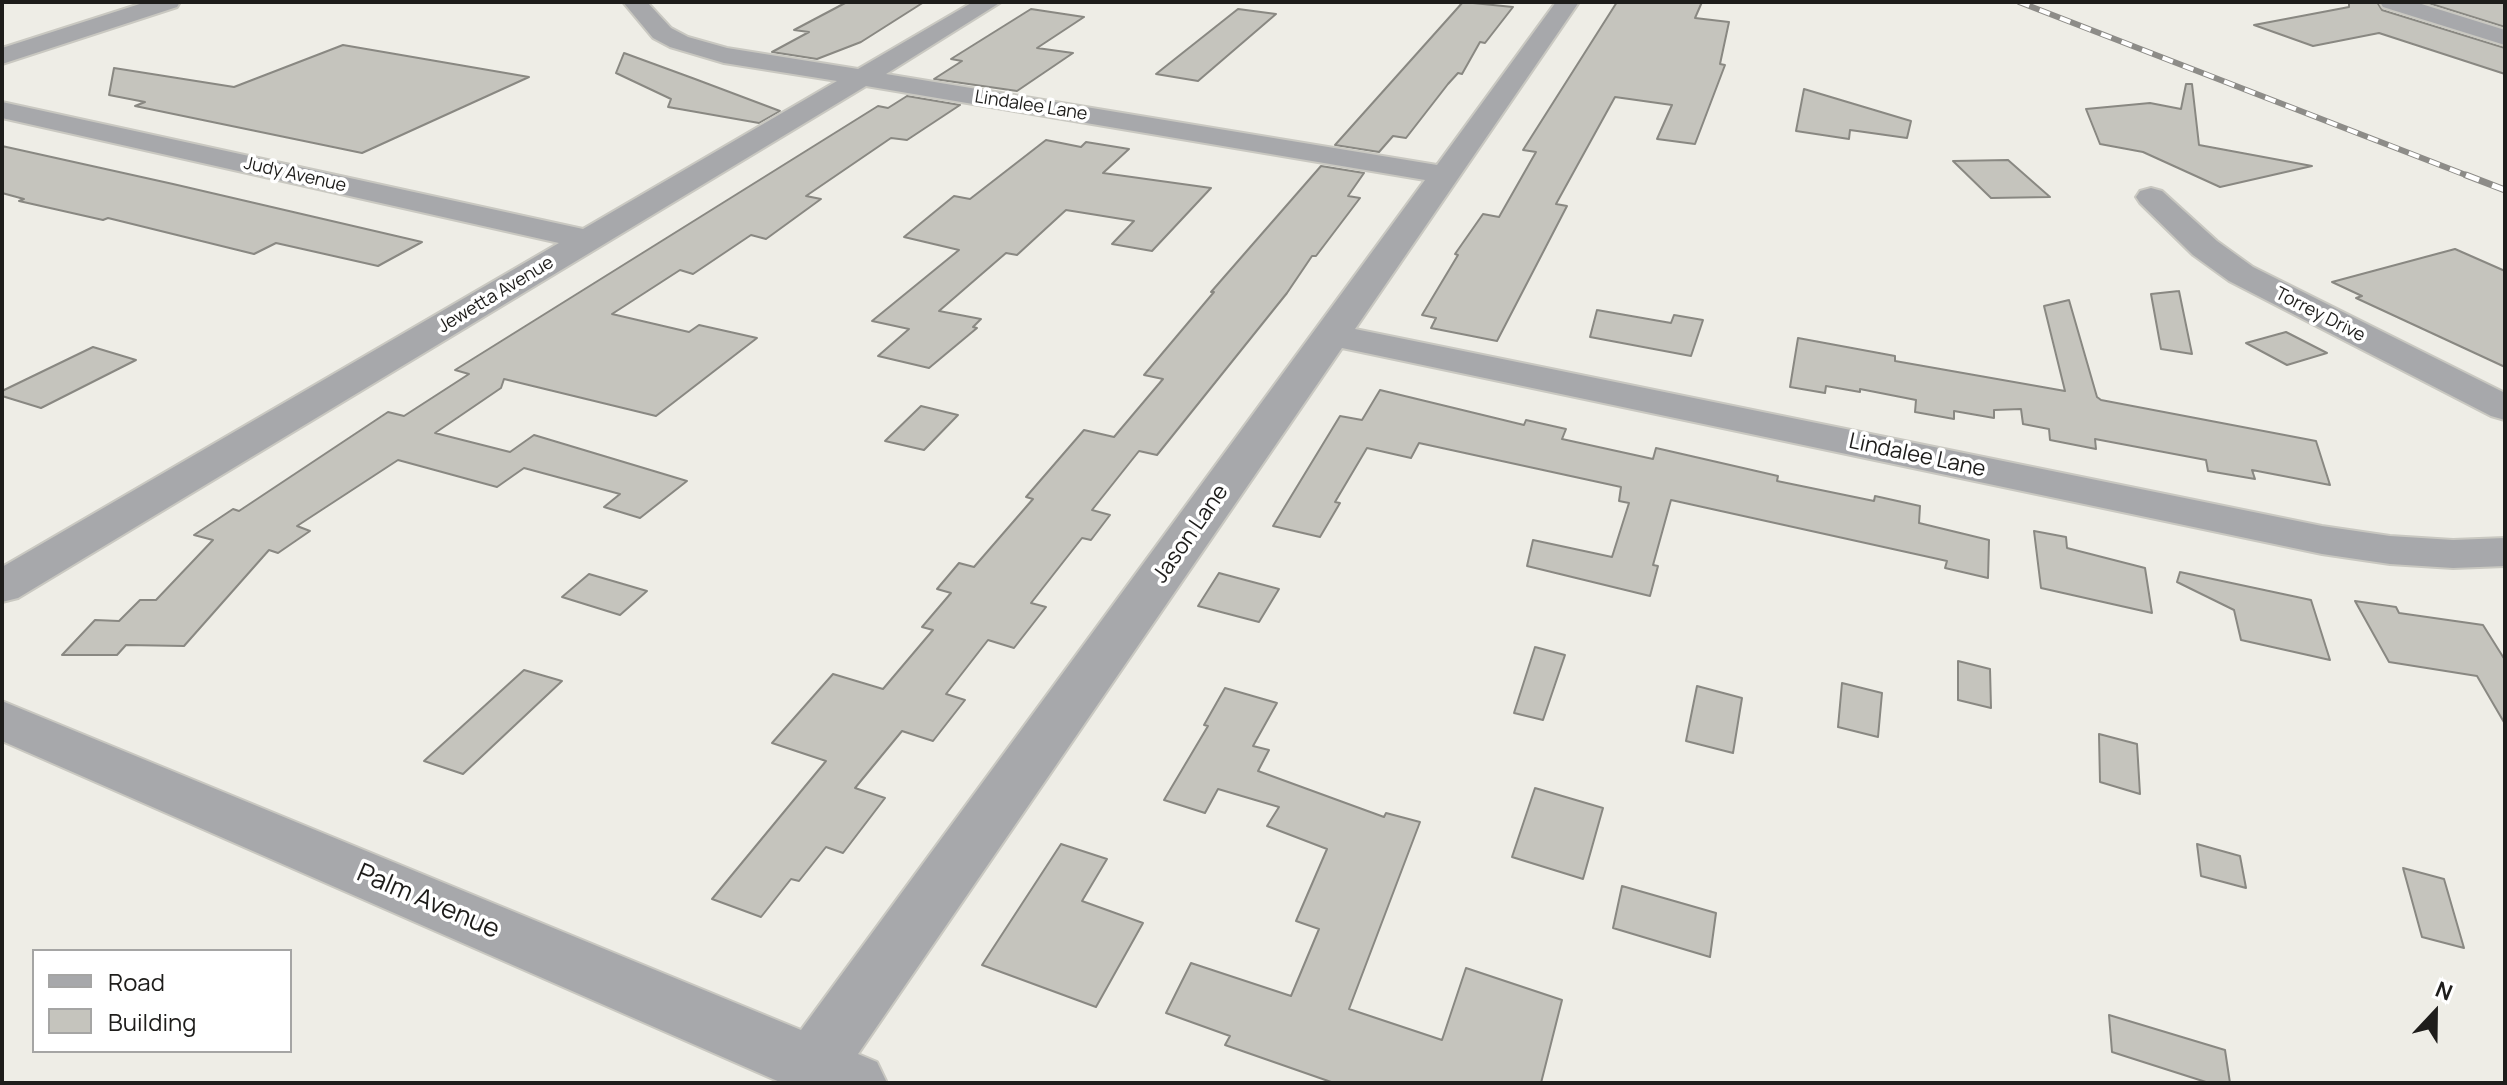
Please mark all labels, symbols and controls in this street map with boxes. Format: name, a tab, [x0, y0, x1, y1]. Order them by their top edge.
street label: Lindalee Lane	[973, 86, 1089, 126]
street label: Judy Avenue	[242, 153, 348, 197]
street label: Jewetta Avenue	[434, 252, 558, 338]
street label: Torrey Drive	[2271, 283, 2369, 347]
street label: Lindalee Lane	[1846, 429, 1988, 483]
street label: Jason Lane	[1148, 480, 1234, 588]
street label: Palm Avenue	[352, 858, 504, 946]
legend	[32, 949, 292, 1053]
text: Road	[108, 965, 165, 998]
north arrow	[2395, 973, 2475, 1053]
text: N	[2431, 974, 2457, 1008]
text: Building	[108, 1005, 196, 1038]

